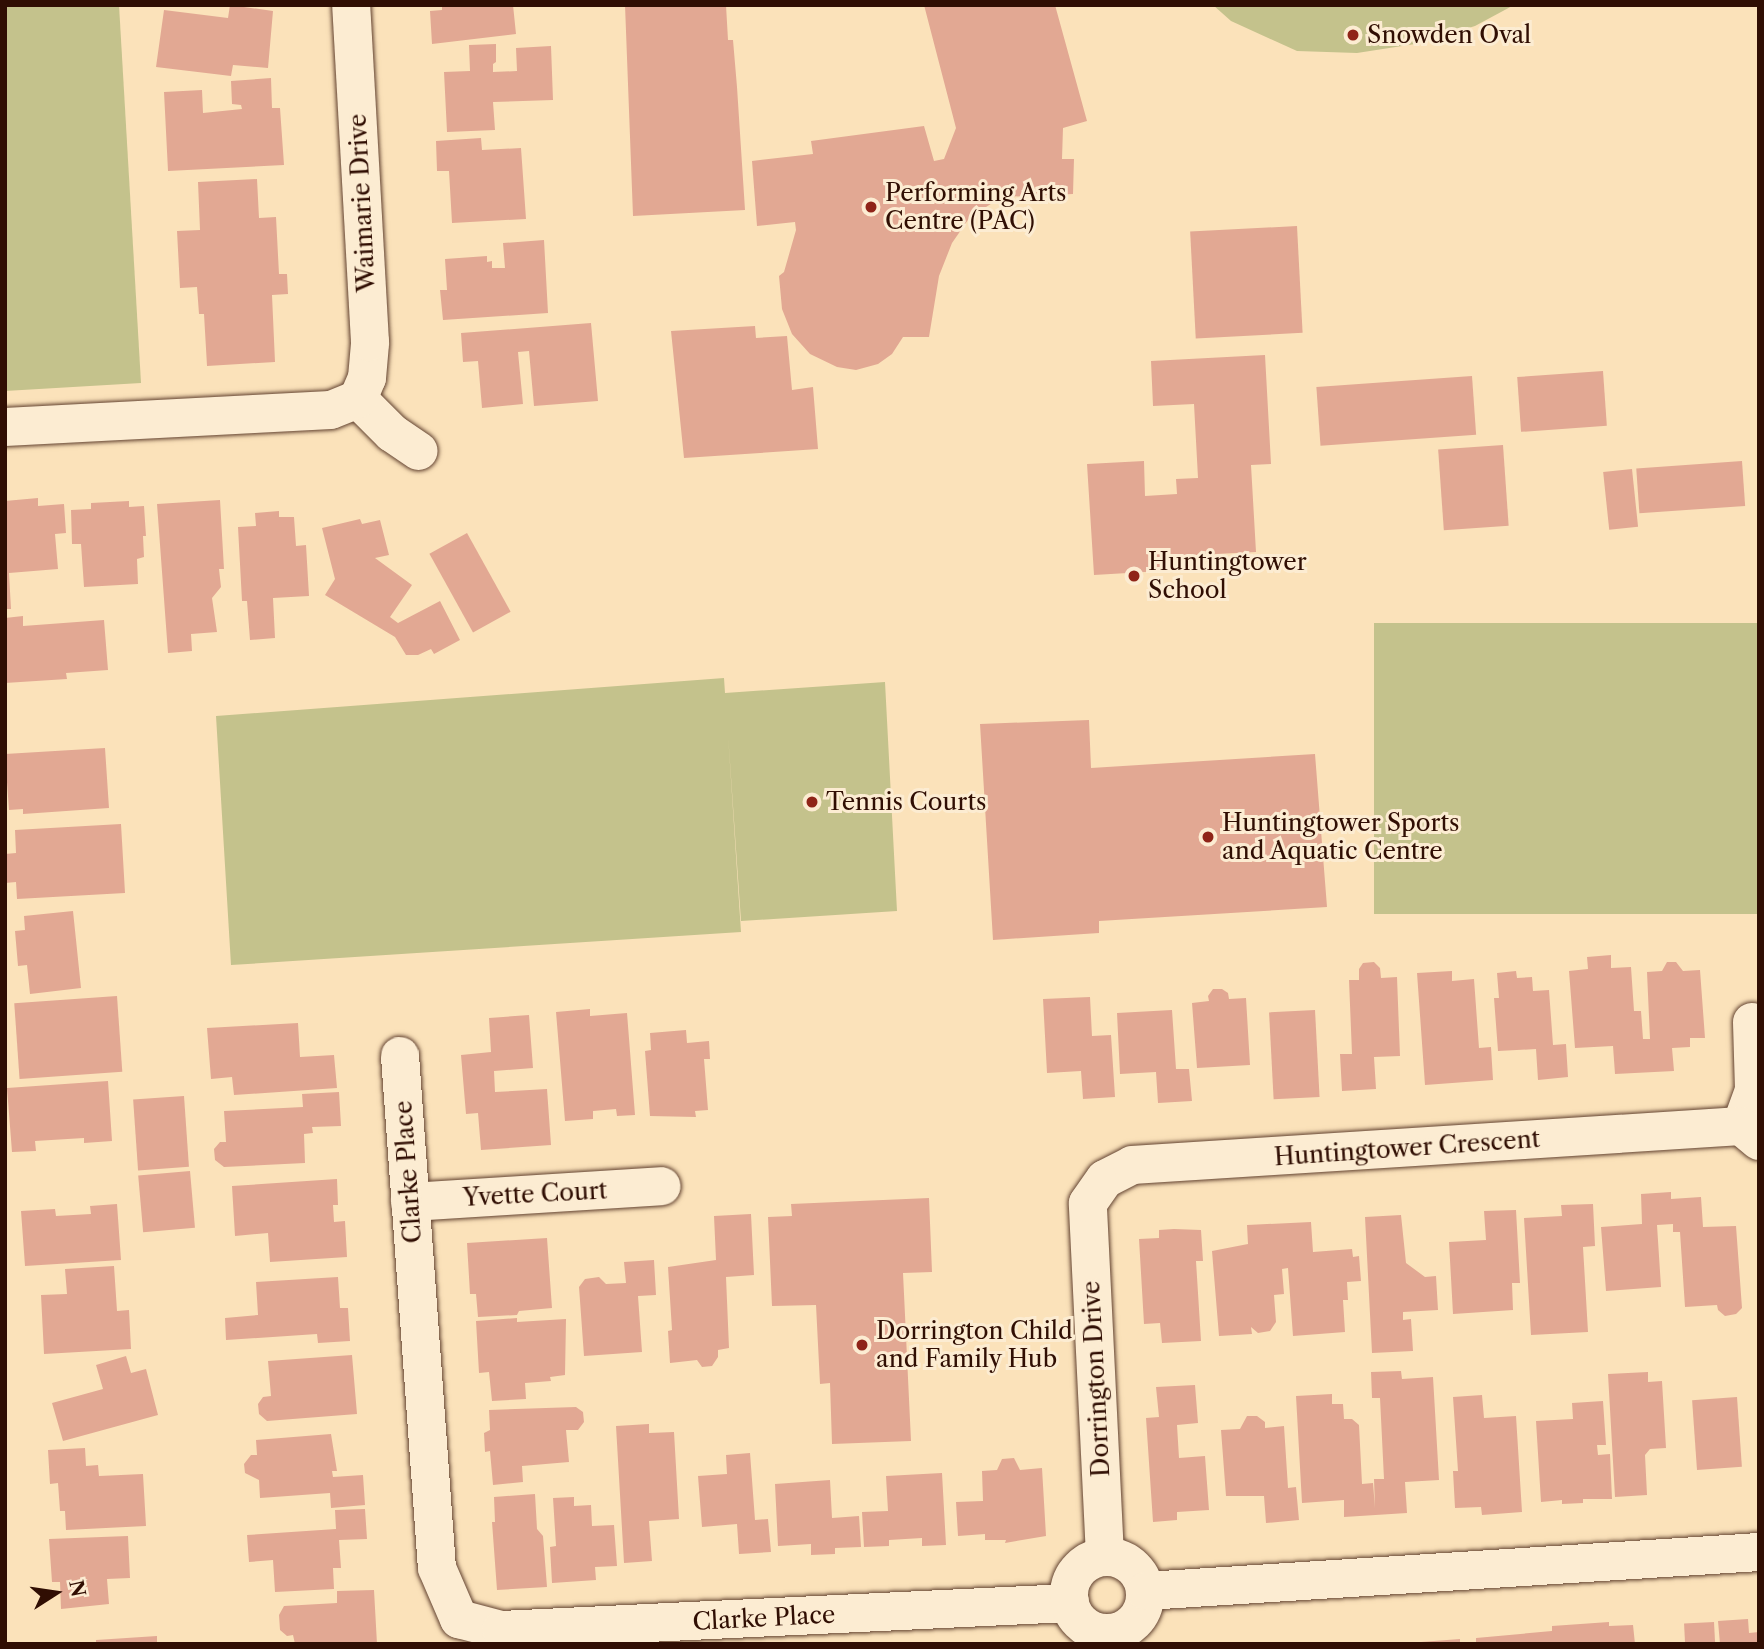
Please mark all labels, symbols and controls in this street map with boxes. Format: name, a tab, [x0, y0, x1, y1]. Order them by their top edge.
place label: Snowden Oval	[1367, 21, 1531, 49]
marker: Snowden Oval	[1345, 27, 1361, 43]
street label: Waimarie Drive	[343, 113, 381, 293]
place label: Performing Arts Centre (PAC)	[885, 179, 1067, 235]
marker: Performing Arts Centre (PAC)	[863, 199, 879, 215]
place label: Huntingtower School	[1148, 548, 1307, 604]
marker: Huntingtower School	[1126, 568, 1142, 584]
place label: Tennis Courts	[826, 788, 986, 816]
marker: Tennis Courts	[804, 794, 820, 810]
place label: Huntingtower Sports and Aquatic Centre	[1222, 809, 1460, 865]
marker: Huntingtower Sports and Aquatic Centre	[1200, 829, 1216, 845]
street label: Clarke Place	[389, 1100, 427, 1244]
street label: Huntingtower Crescent	[1273, 1124, 1541, 1172]
street label: Yvette Court	[462, 1176, 608, 1212]
street label: Dorrington Drive	[1076, 1280, 1116, 1478]
place label: Dorrington Child and Family Hub	[876, 1317, 1073, 1373]
marker: Dorrington Child and Family Hub	[854, 1337, 870, 1353]
north arrow	[21, 1558, 91, 1628]
text: N	[64, 1578, 90, 1599]
street label: Clarke Place	[692, 1600, 836, 1636]

